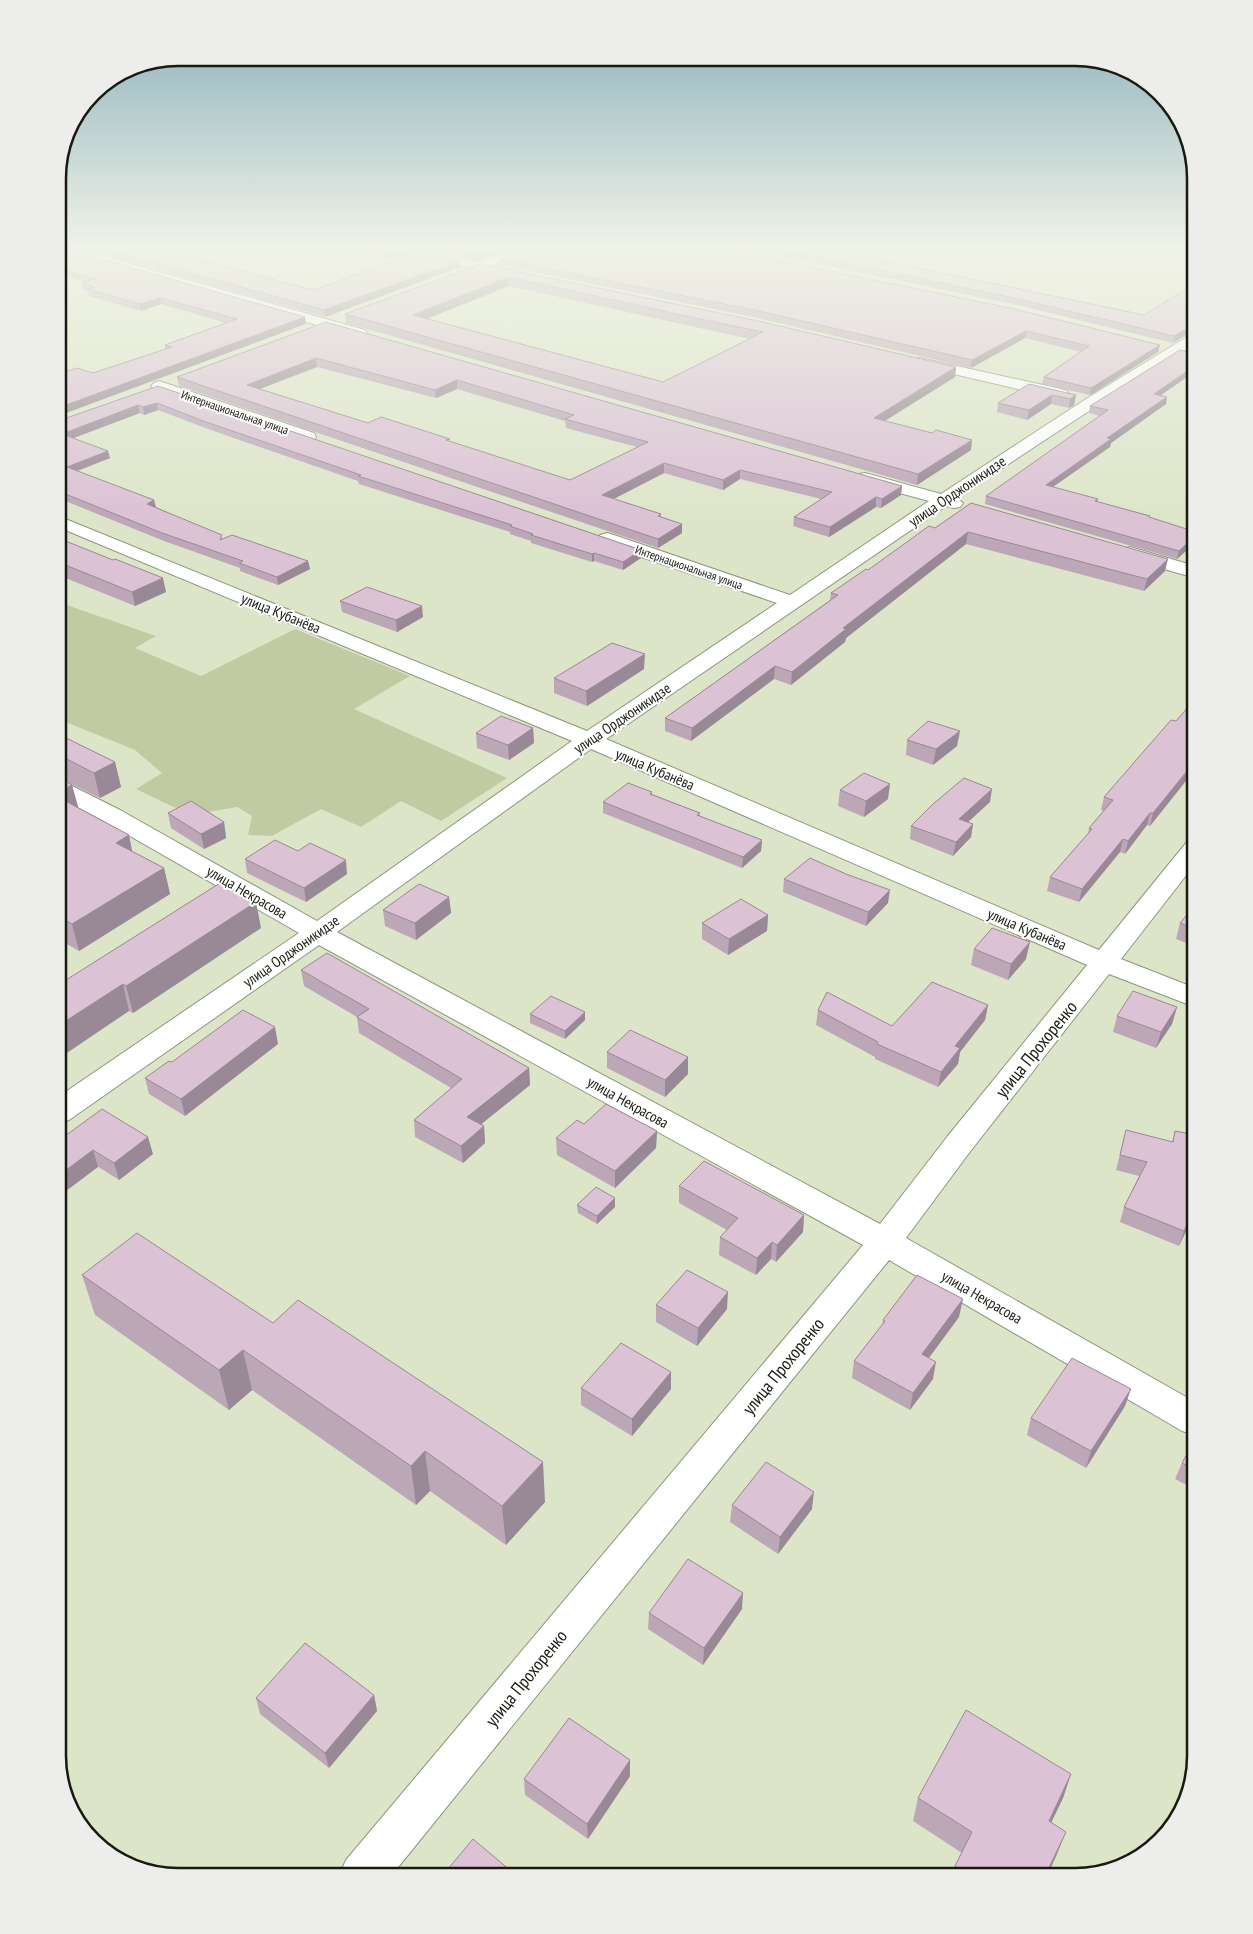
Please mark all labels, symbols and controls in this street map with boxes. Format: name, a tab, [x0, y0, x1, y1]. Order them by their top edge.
street label: Интернациональная улица	[179, 387, 291, 437]
street label: улица Орджоникидзе	[905, 451, 1009, 531]
street label: Интернациональная улица	[633, 542, 745, 592]
street label: улица Кубанёва	[238, 588, 324, 638]
street label: улица Орджоникидзе	[570, 678, 674, 758]
street label: улица Кубанёва	[613, 744, 697, 794]
street label: улица Некрасова	[203, 861, 291, 923]
street label: улица Кубанёва	[985, 904, 1069, 954]
street label: улица Орджоникидзе	[239, 911, 343, 991]
street label: улица Прохоренко	[990, 996, 1082, 1102]
street label: улица Некрасова	[584, 1072, 672, 1132]
street label: улица Некрасова	[938, 1266, 1026, 1328]
street label: улица Прохоренко	[737, 1313, 829, 1419]
street label: улица Прохоренко	[480, 1625, 572, 1731]

